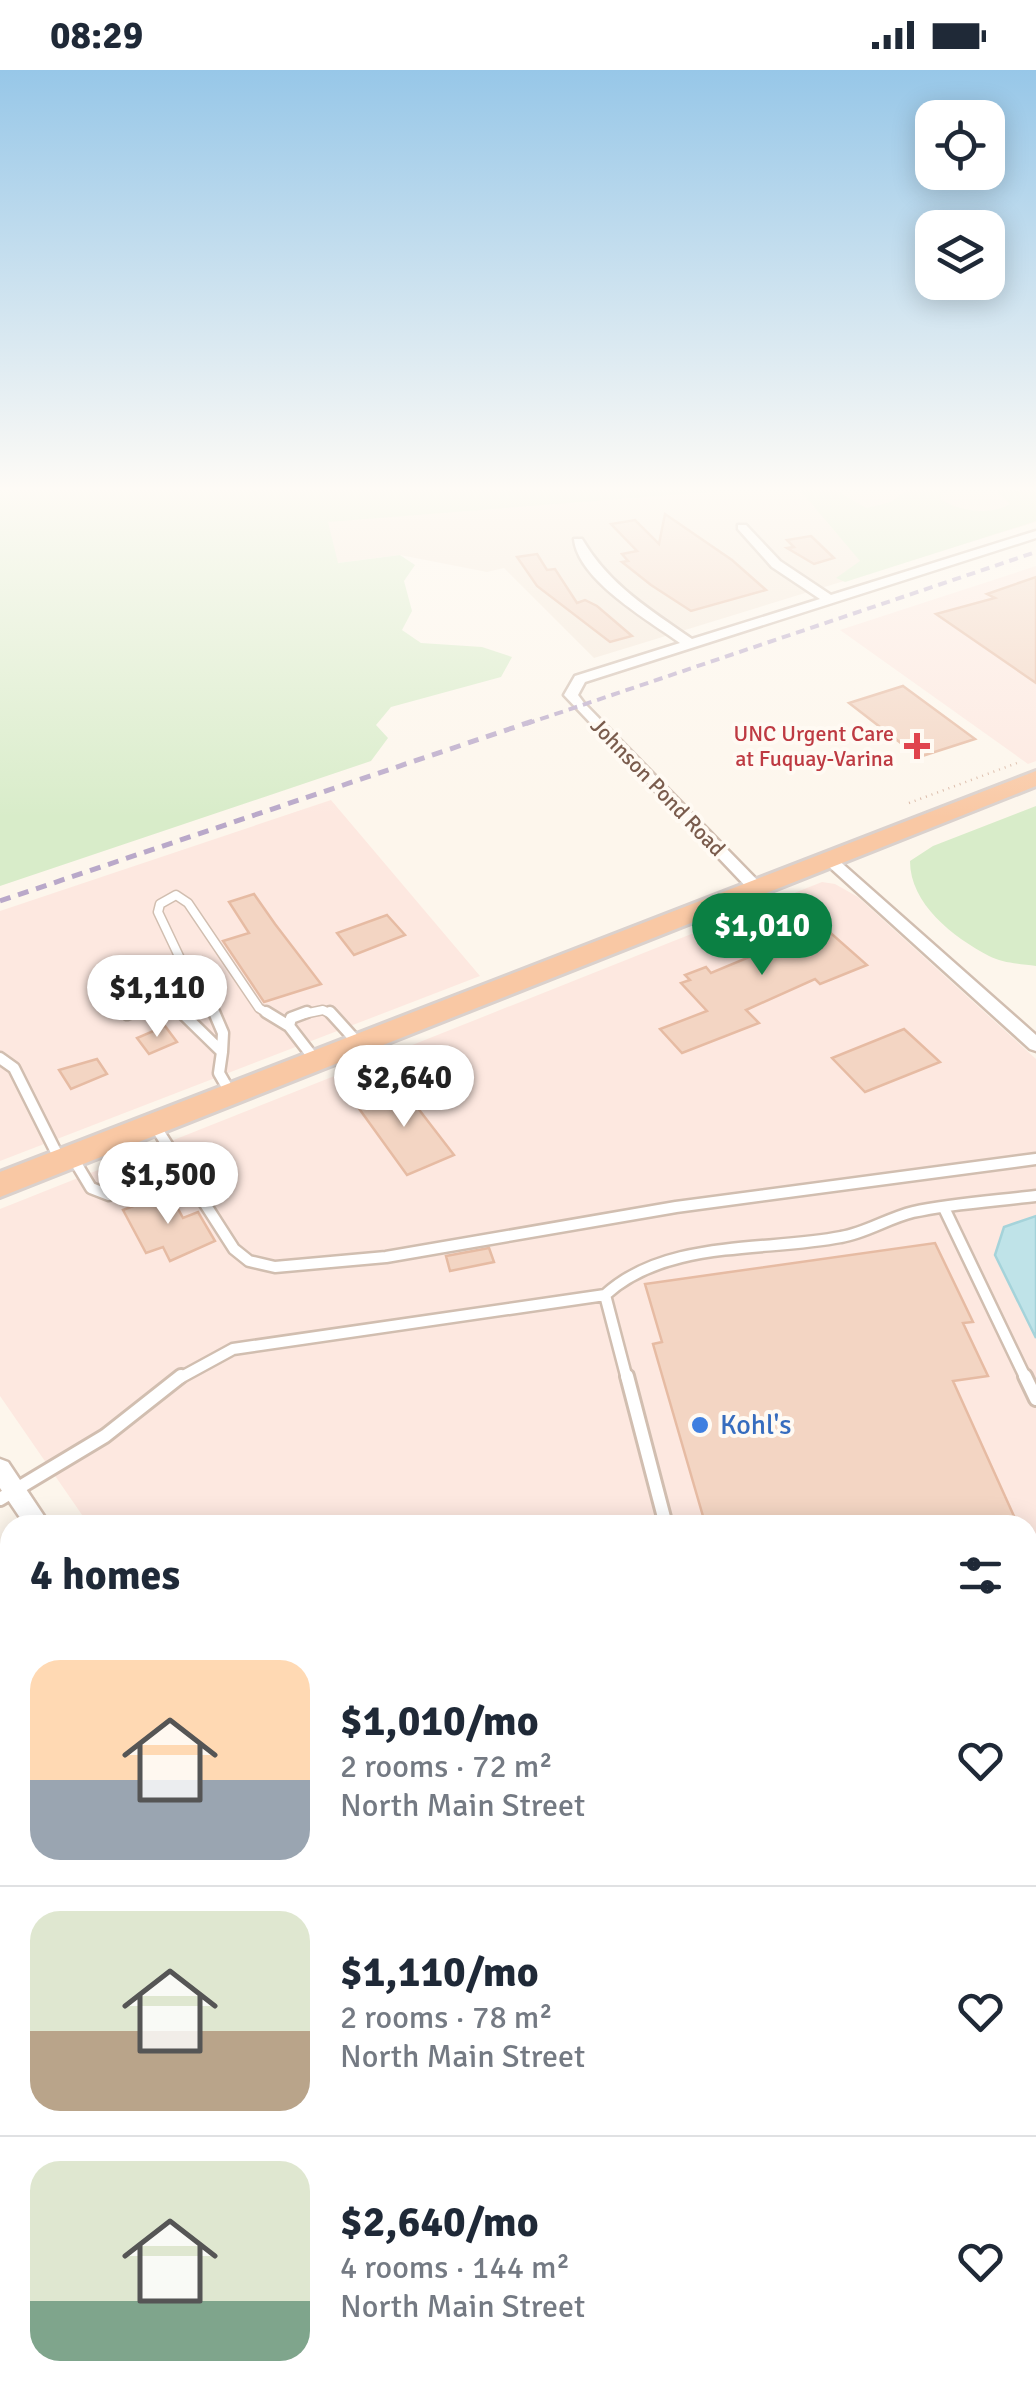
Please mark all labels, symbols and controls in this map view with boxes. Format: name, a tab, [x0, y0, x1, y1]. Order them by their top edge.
text: 08:29	[50, 12, 143, 59]
map controls	[915, 100, 1005, 300]
button: locate	[915, 100, 1005, 190]
button: layers	[915, 210, 1005, 300]
street label: Johnson Pond Road	[585, 712, 731, 862]
place label: UNC Urgent Care at Fuquay-Varina	[733, 720, 894, 772]
marker: UNC Urgent Care at Fuquay-Varina	[904, 733, 930, 759]
pin: $1,010	[681, 893, 843, 978]
text: $1,010	[714, 906, 810, 945]
pin: $1,110	[76, 955, 238, 1040]
text: $1,110	[109, 968, 205, 1007]
pin: $2,640	[323, 1045, 485, 1130]
text: $2,640	[356, 1058, 452, 1097]
pin: $1,500	[87, 1142, 249, 1227]
text: $1,500	[120, 1155, 216, 1194]
place label: Kohl's	[720, 1408, 791, 1442]
marker: Kohl's	[689, 1414, 711, 1436]
icon: filters	[953, 1548, 1008, 1603]
text: 4 homes	[30, 1550, 180, 1601]
text: $1,010/mo	[340, 1696, 539, 1747]
icon: home	[110, 1700, 230, 1820]
icon: heart	[953, 1733, 1008, 1788]
text: 2 rooms · 72 m²	[340, 1747, 553, 1786]
text: North Main Street	[340, 1786, 585, 1825]
text: $1,110/mo	[340, 1947, 539, 1998]
icon: home	[110, 1951, 230, 2071]
icon: heart	[953, 1984, 1008, 2039]
text: 2 rooms · 78 m²	[340, 1998, 553, 2037]
text: North Main Street	[340, 2037, 585, 2076]
text: $2,640/mo	[340, 2197, 539, 2248]
icon: home	[110, 2201, 230, 2321]
icon: heart	[953, 2234, 1008, 2289]
text: 4 rooms · 144 m²	[340, 2248, 570, 2287]
text: North Main Street	[340, 2287, 585, 2326]

